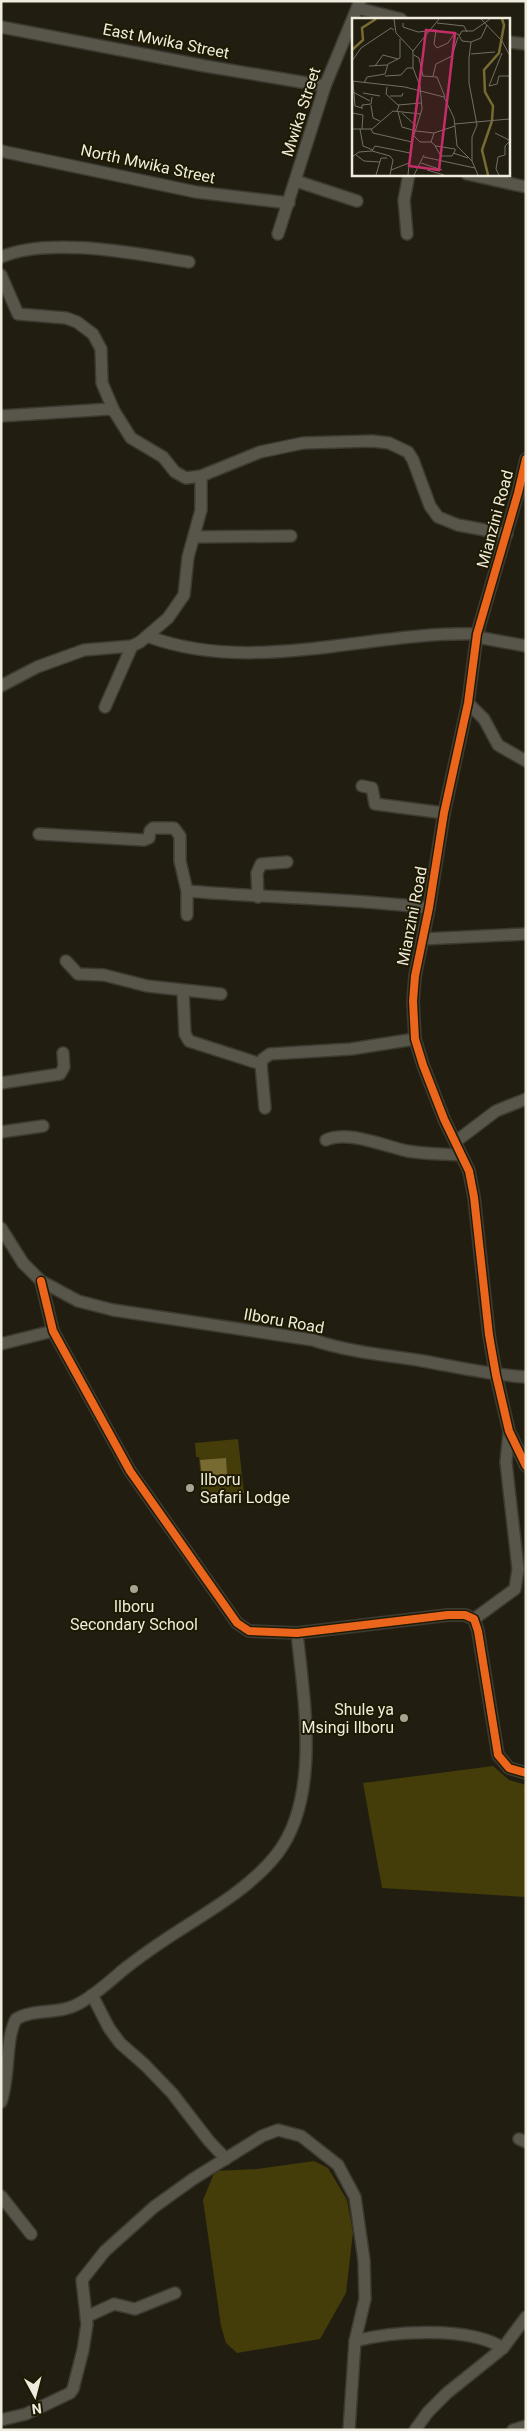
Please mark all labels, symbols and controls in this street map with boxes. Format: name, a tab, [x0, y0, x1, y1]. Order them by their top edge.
inset map	[352, 18, 510, 175]
street label: East Mwika Street	[101, 19, 231, 63]
street label: Mwika Street	[278, 65, 324, 159]
street label: North Mwika Street	[79, 140, 217, 188]
street label: Mianzini Road	[473, 468, 517, 570]
street label: Mianzini Road	[393, 865, 431, 967]
street label: Ilboru Road	[242, 1305, 326, 1337]
place label: Ilboru Safari Lodge	[200, 1470, 290, 1507]
marker: Ilboru Safari Lodge	[184, 1482, 196, 1494]
marker: Ilboru Secondary School	[128, 1583, 140, 1595]
place label: Ilboru Secondary School	[70, 1597, 198, 1634]
place label: Shule ya Msingi Ilboru	[302, 1700, 394, 1737]
marker: Shule ya Msingi Ilboru	[398, 1712, 410, 1724]
north arrow	[10, 2371, 60, 2421]
text: N	[31, 2400, 42, 2417]

